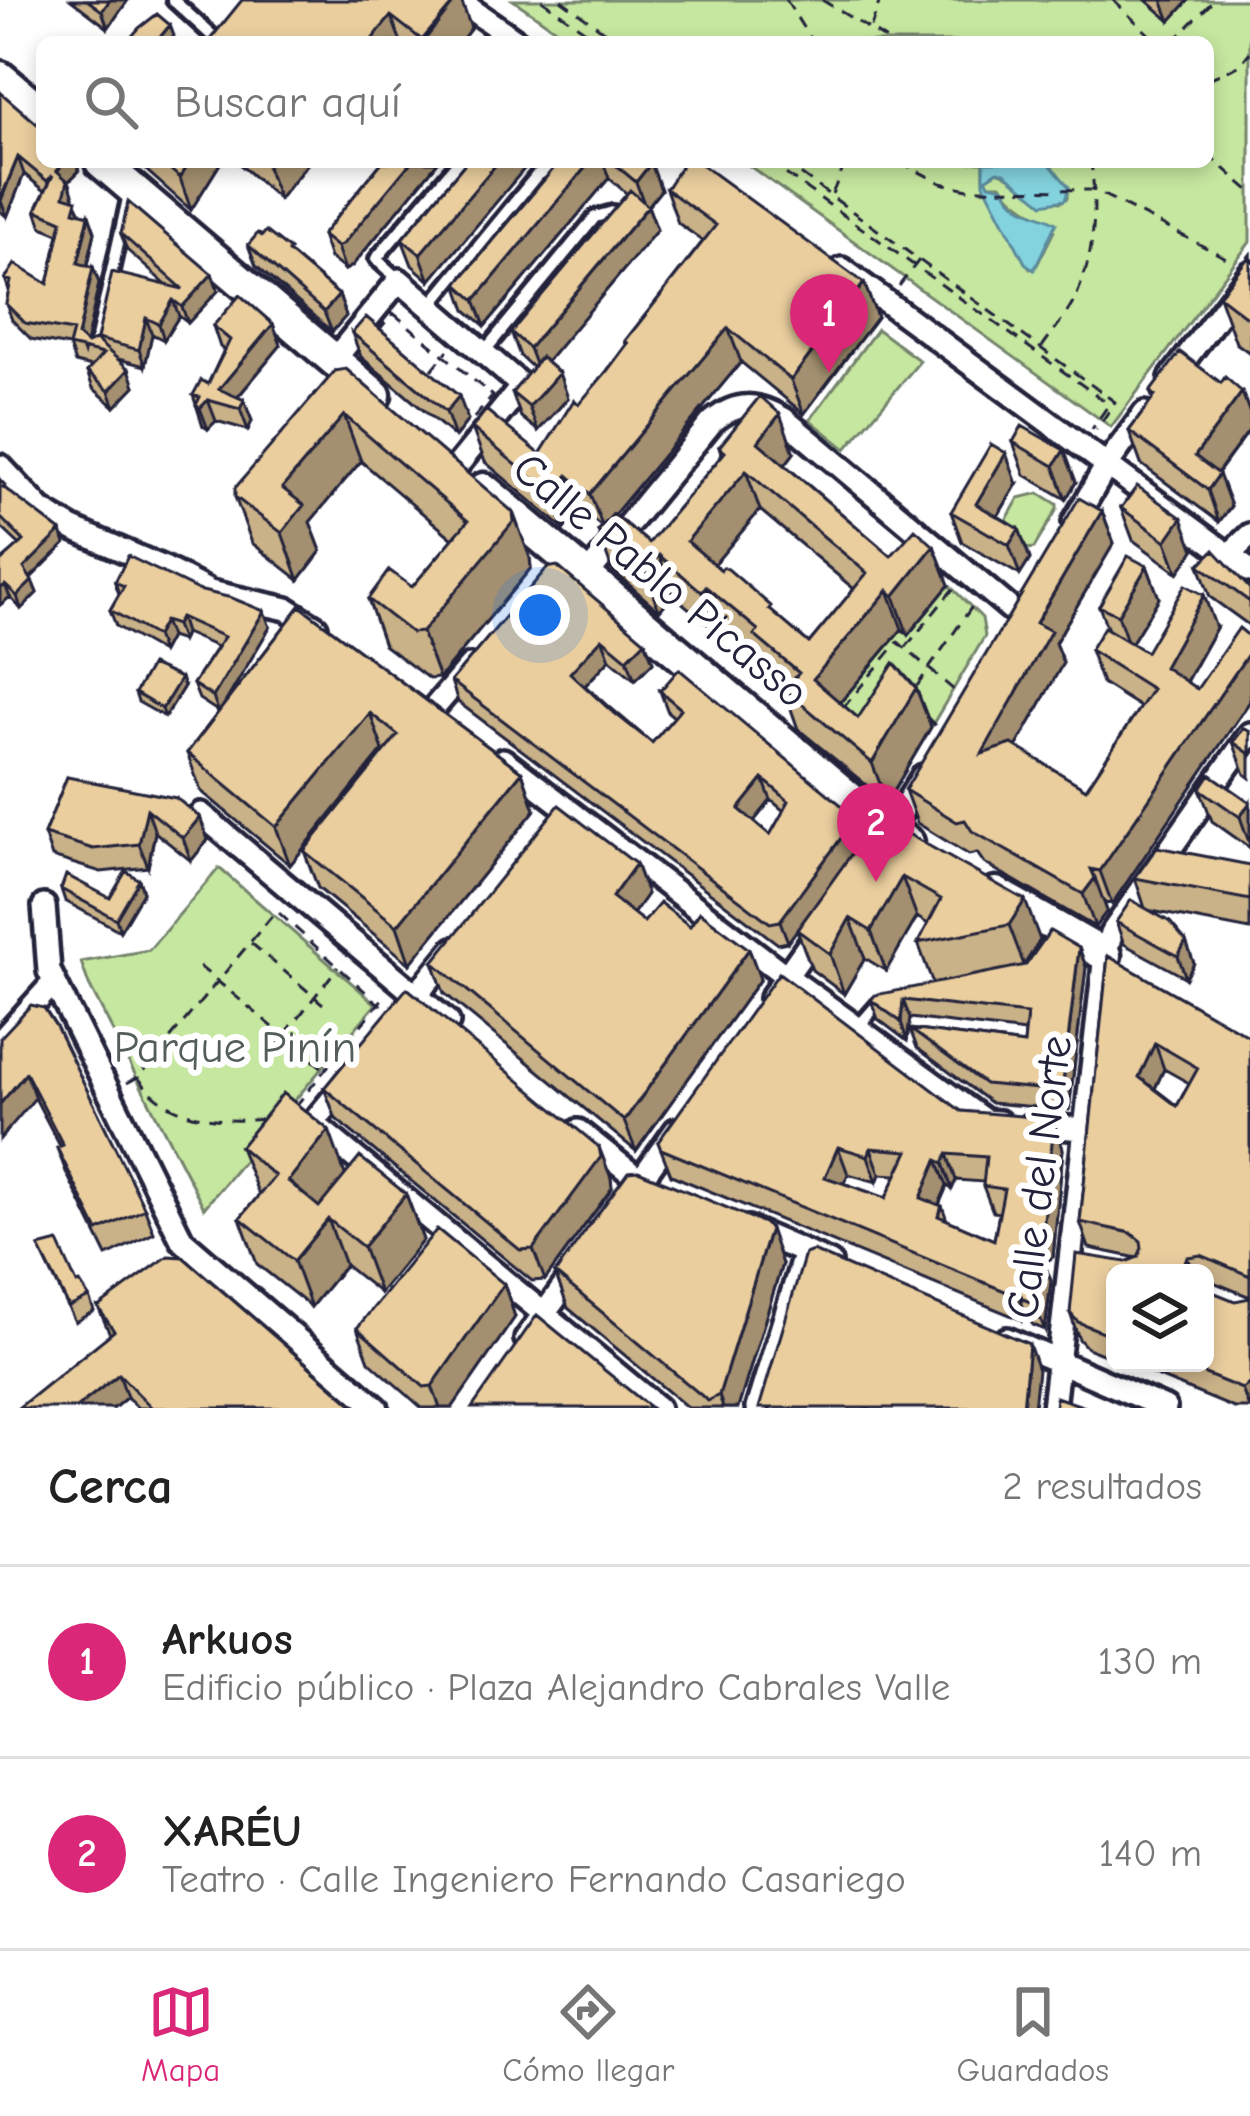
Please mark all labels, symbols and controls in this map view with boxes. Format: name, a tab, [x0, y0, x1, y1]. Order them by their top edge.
search box	[36, 36, 1214, 168]
icon: search	[78, 69, 144, 135]
text: Buscar aquí	[174, 76, 401, 128]
pin: 1	[790, 274, 868, 373]
street label: Calle Pablo Picasso	[503, 442, 819, 718]
your location	[510, 585, 570, 645]
pin: 2	[837, 783, 915, 882]
park label: Parque Pinín	[114, 1021, 356, 1073]
street label: Calle del Norte	[996, 1032, 1082, 1322]
map controls	[1106, 1264, 1214, 1372]
button: layers	[1106, 1264, 1214, 1372]
text: Cerca	[48, 1457, 173, 1516]
text: 2 resultados	[1002, 1464, 1202, 1509]
text: Arkuos	[162, 1613, 293, 1665]
text: 1	[79, 1639, 95, 1684]
text: 130 m	[1098, 1639, 1202, 1684]
text: Edificio público · Plaza Alejandro Cabrales Valle	[162, 1665, 950, 1710]
text: XARÉU	[162, 1805, 302, 1857]
text: 2	[77, 1831, 97, 1876]
text: 140 m	[1099, 1831, 1202, 1876]
text: Teatro · Calle Ingeniero Fernando Casariego	[162, 1857, 906, 1902]
tab: Mapa	[141, 1979, 220, 2089]
tab: Cómo llegar	[502, 1979, 674, 2089]
tab: Guardados	[956, 1979, 1109, 2089]

